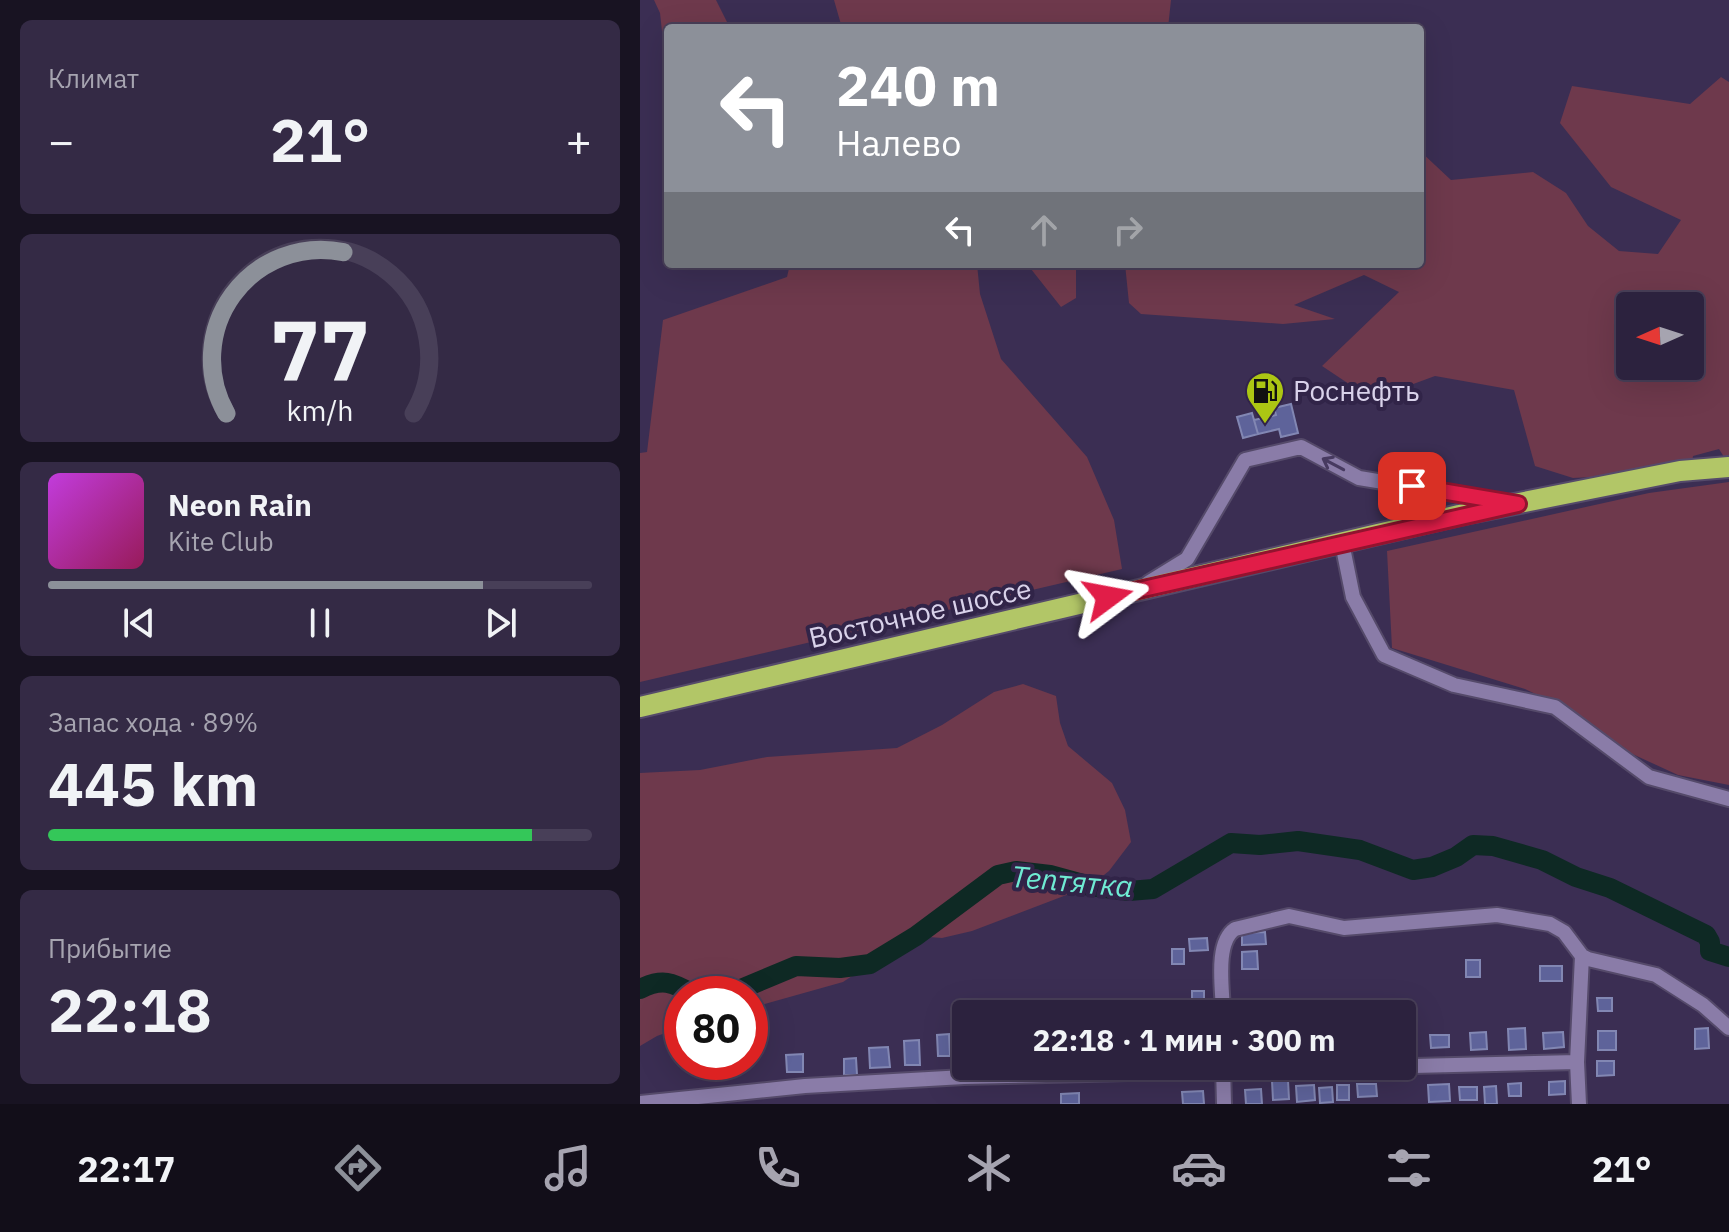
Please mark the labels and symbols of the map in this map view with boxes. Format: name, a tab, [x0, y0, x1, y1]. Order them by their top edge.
north arrow	[1616, 292, 1704, 380]
fuel station icon: Роснефть	[1244, 370, 1286, 425]
place label: Роснефть	[1293, 372, 1419, 409]
pin	[1378, 452, 1446, 520]
one-way arrow	[1322, 455, 1345, 471]
position arrow	[1066, 555, 1150, 639]
street label: Восточное шоссе	[805, 569, 1035, 656]
water label: Тептятка	[1010, 856, 1135, 905]
speed limit sign: 80	[664, 976, 768, 1080]

